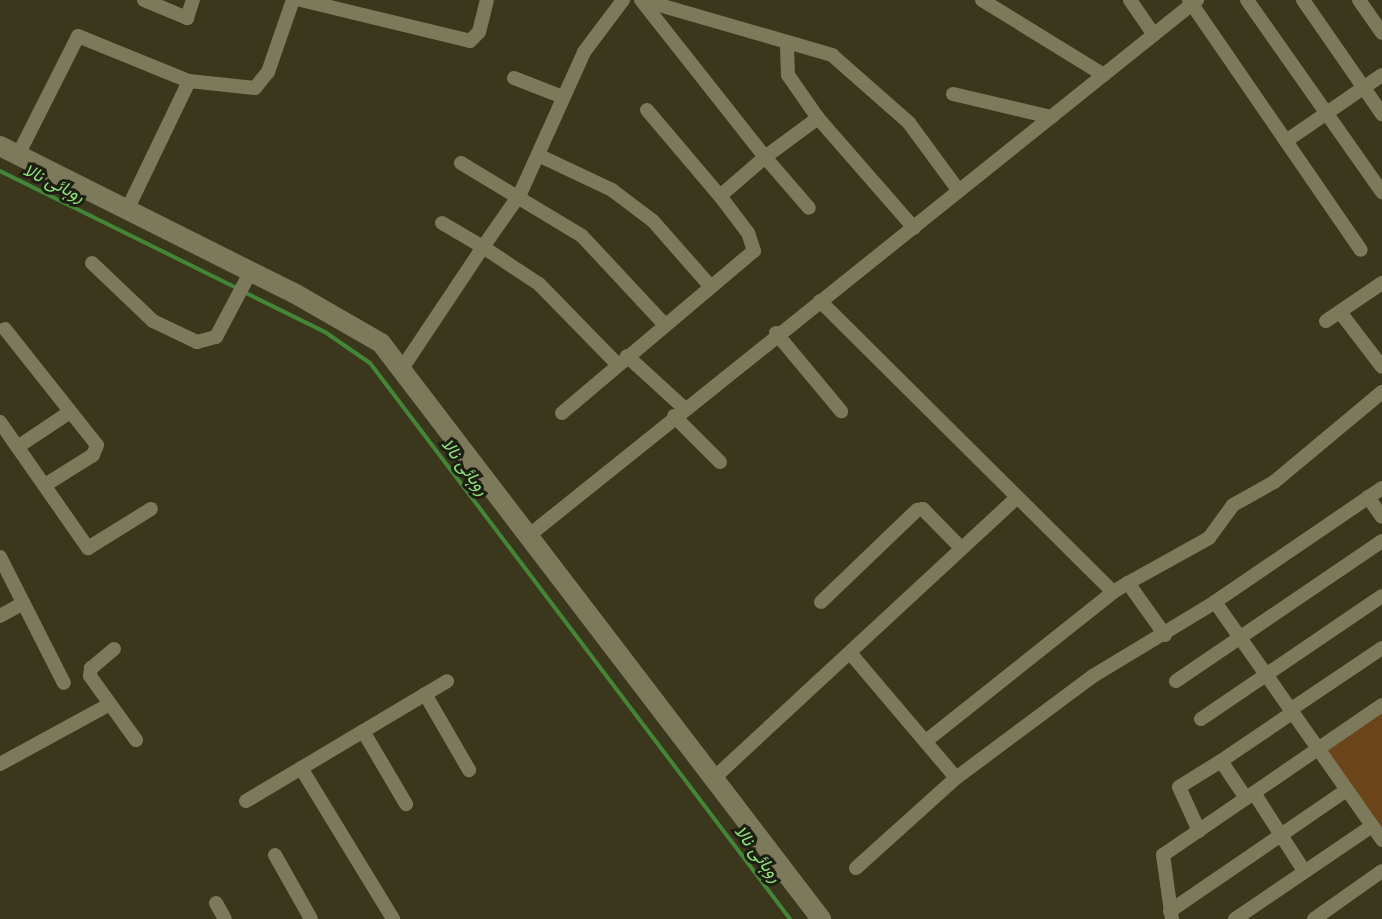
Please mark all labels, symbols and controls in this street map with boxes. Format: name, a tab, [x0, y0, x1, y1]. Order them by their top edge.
water label: روہائی نالا	[20, 159, 88, 207]
water label: روہائی نالا	[437, 434, 493, 500]
water label: روہائی نالا	[730, 821, 786, 887]

